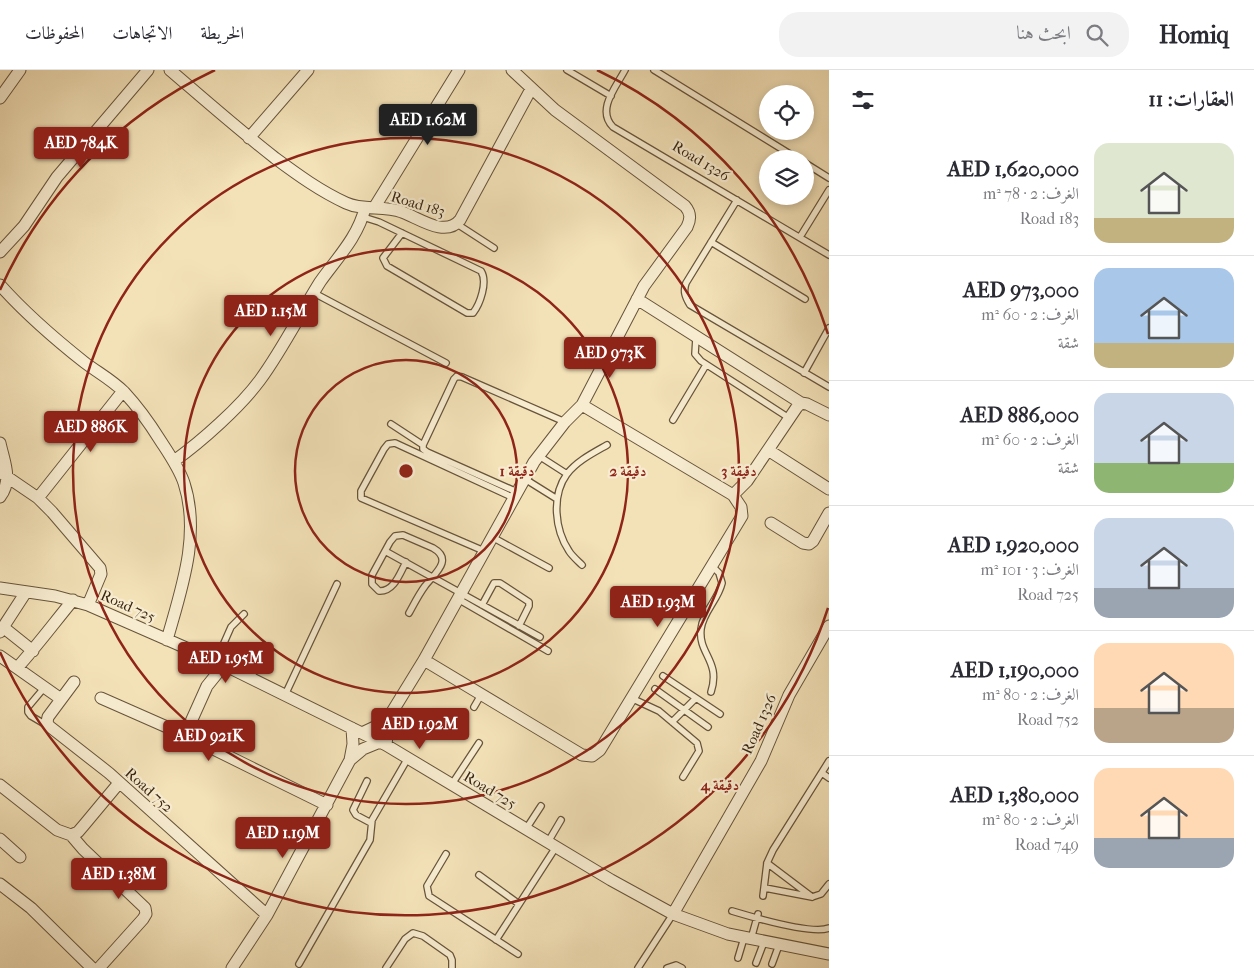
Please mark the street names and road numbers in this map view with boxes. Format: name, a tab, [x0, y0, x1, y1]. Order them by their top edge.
street label: Road 1326	[669, 137, 734, 186]
street label: Road 183	[389, 187, 447, 221]
street label: Road 725	[98, 586, 158, 626]
street label: Road 1326	[738, 690, 781, 757]
street label: Road 752	[121, 764, 177, 816]
street label: Road 725	[461, 767, 519, 813]

